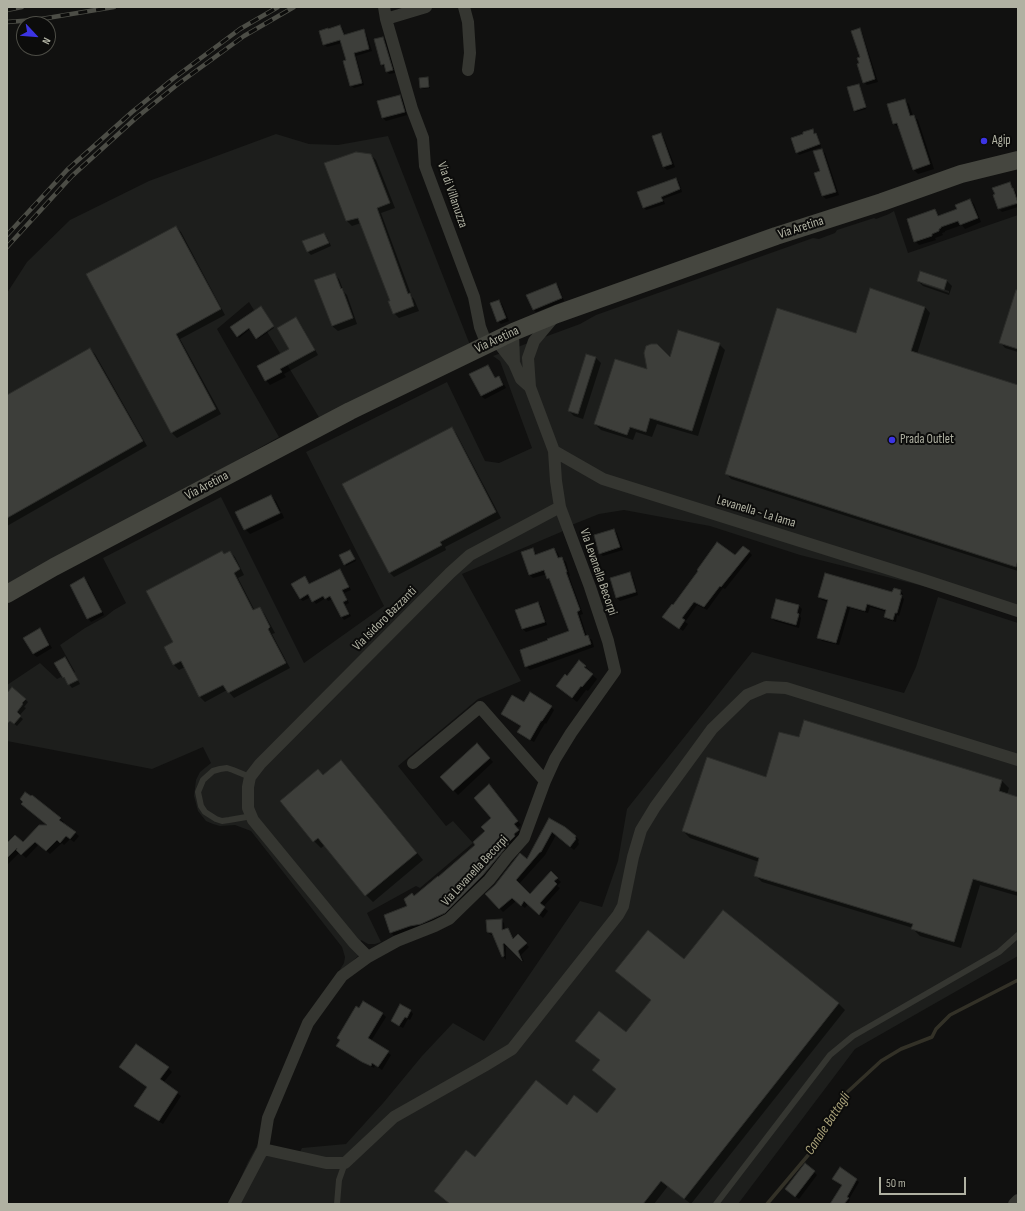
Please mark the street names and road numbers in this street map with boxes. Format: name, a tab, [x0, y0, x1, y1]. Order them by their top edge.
street label: Via di Villanuzza	[433, 160, 471, 230]
street label: Via Aretina	[776, 213, 826, 243]
street label: Via Aretina	[472, 323, 522, 357]
street label: Via Aretina	[183, 468, 231, 504]
street label: Levanella - La lama	[715, 493, 797, 531]
street label: Via Levanella Becorpi	[576, 527, 620, 617]
street label: Via Isidoro Bazzanti	[350, 584, 420, 654]
street label: Via Levanella Becorpi	[438, 832, 512, 910]

